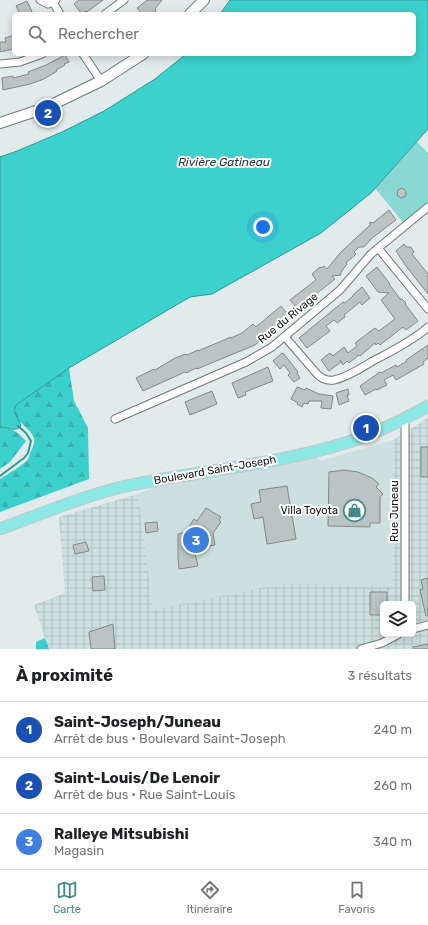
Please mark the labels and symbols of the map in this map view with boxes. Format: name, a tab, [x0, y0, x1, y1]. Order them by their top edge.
pin: 2	[35, 98, 61, 128]
water label: Rivière Gatineau	[178, 155, 270, 169]
your location	[253, 217, 273, 237]
street label: Rue du Rivage	[256, 290, 320, 346]
pin: 1	[353, 413, 379, 443]
street label: Boulevard Saint-Joseph	[153, 453, 277, 487]
street label: Rue Juneau	[388, 480, 401, 542]
shop icon: Villa Toyota	[341, 497, 367, 523]
place label: Villa Toyota	[280, 504, 338, 517]
pin: 3	[183, 525, 209, 555]

